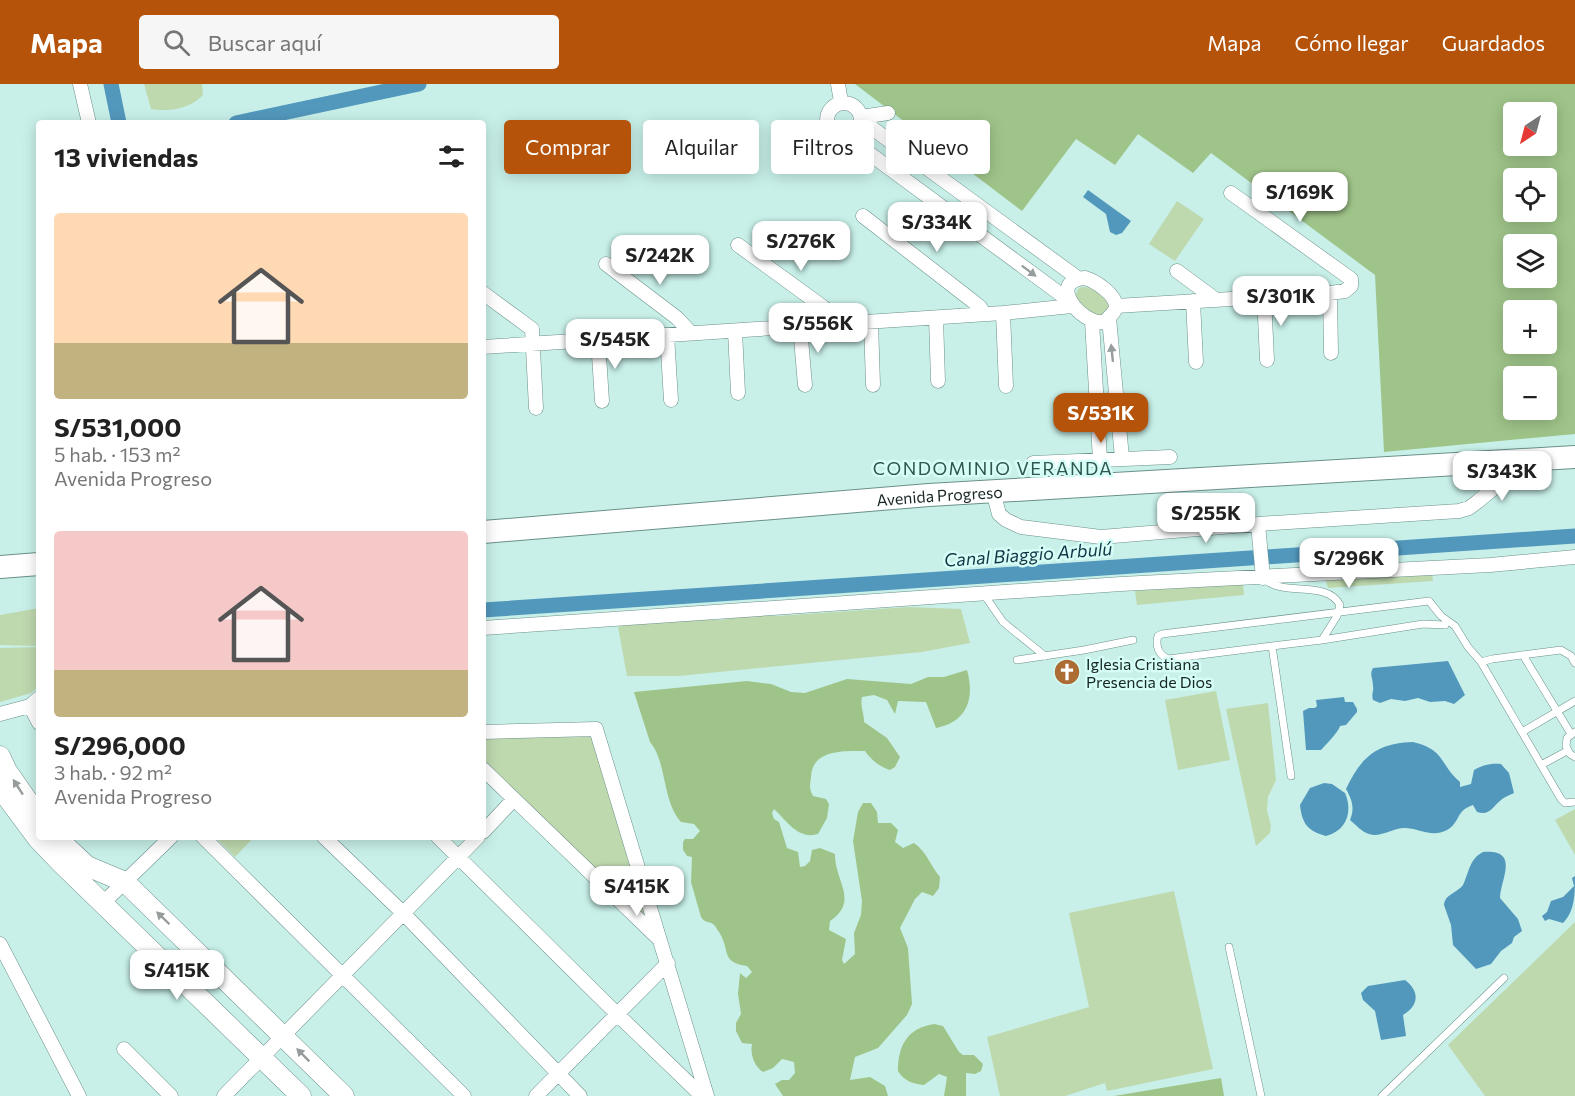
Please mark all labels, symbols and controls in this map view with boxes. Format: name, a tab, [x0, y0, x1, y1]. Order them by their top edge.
search box	[139, 15, 559, 69]
text: Mapa	[30, 25, 103, 59]
icon: search	[160, 26, 193, 59]
text: Buscar aquí	[208, 29, 322, 56]
text: Mapa	[1207, 30, 1262, 55]
text: Cómo llegar	[1295, 30, 1409, 55]
text: Guardados	[1442, 30, 1545, 55]
north arrow	[1503, 102, 1557, 156]
map controls	[1503, 102, 1557, 420]
chip: Comprar	[504, 120, 631, 174]
chip: Alquilar	[643, 120, 759, 174]
chip: Filtros	[771, 120, 874, 174]
chip: Nuevo	[886, 120, 990, 174]
icon: filters	[435, 140, 468, 173]
text: 13 viviendas	[54, 141, 198, 172]
button: locate	[1503, 168, 1557, 222]
pin: S/169K	[1251, 172, 1349, 223]
text: S/169K	[1266, 179, 1334, 203]
pin: S/334K	[888, 202, 986, 253]
text: S/334K	[902, 209, 972, 233]
pin: S/276K	[752, 221, 850, 272]
text: S/276K	[766, 228, 836, 252]
button: layers	[1503, 234, 1557, 288]
pin: S/242K	[611, 235, 709, 286]
text: S/242K	[625, 242, 695, 266]
icon: home	[207, 252, 315, 360]
one-way arrow	[1021, 265, 1037, 277]
pin: S/301K	[1232, 276, 1330, 327]
text: S/301K	[1246, 283, 1316, 307]
button: +	[1503, 300, 1557, 354]
pin: S/556K	[769, 303, 867, 354]
text: S/556K	[783, 310, 853, 334]
pin: S/545K	[566, 319, 664, 370]
text: S/545K	[580, 326, 650, 350]
one-way arrow	[1107, 343, 1117, 362]
button: −	[1503, 366, 1557, 420]
pin: S/531K	[1052, 393, 1150, 444]
text: S/531K	[1067, 400, 1135, 424]
text: S/531,000	[54, 411, 181, 442]
text: 5 hab. · 153 m²	[54, 442, 180, 466]
pin: S/343K	[1453, 451, 1551, 502]
district label: CONDOMINIO VERANDA	[873, 457, 1113, 479]
text: S/343K	[1467, 458, 1537, 482]
text: Avenida Progreso	[54, 466, 212, 490]
street label: Avenida Progreso	[876, 481, 1003, 509]
pin: S/255K	[1157, 493, 1255, 544]
text: S/255K	[1171, 500, 1241, 524]
water label: Canal Biaggio Arbulú	[943, 537, 1113, 571]
pin: S/296K	[1300, 538, 1398, 589]
text: S/296K	[1314, 545, 1385, 569]
icon: home	[207, 570, 315, 678]
place label: Iglesia Cristiana Presencia de Dios	[1086, 654, 1212, 691]
church icon: Iglesia Cristiana Presencia de Dios	[1052, 657, 1082, 687]
text: S/296,000	[54, 729, 186, 760]
text: 3 hab. · 92 m²	[54, 760, 172, 784]
one-way arrow	[12, 780, 24, 796]
text: Avenida Progreso	[54, 784, 212, 808]
pin: S/415K	[588, 866, 686, 917]
text: S/415K	[604, 873, 670, 897]
one-way arrow	[157, 912, 171, 926]
pin: S/415K	[128, 950, 226, 1001]
text: S/415K	[144, 957, 210, 981]
one-way arrow	[296, 1048, 310, 1062]

